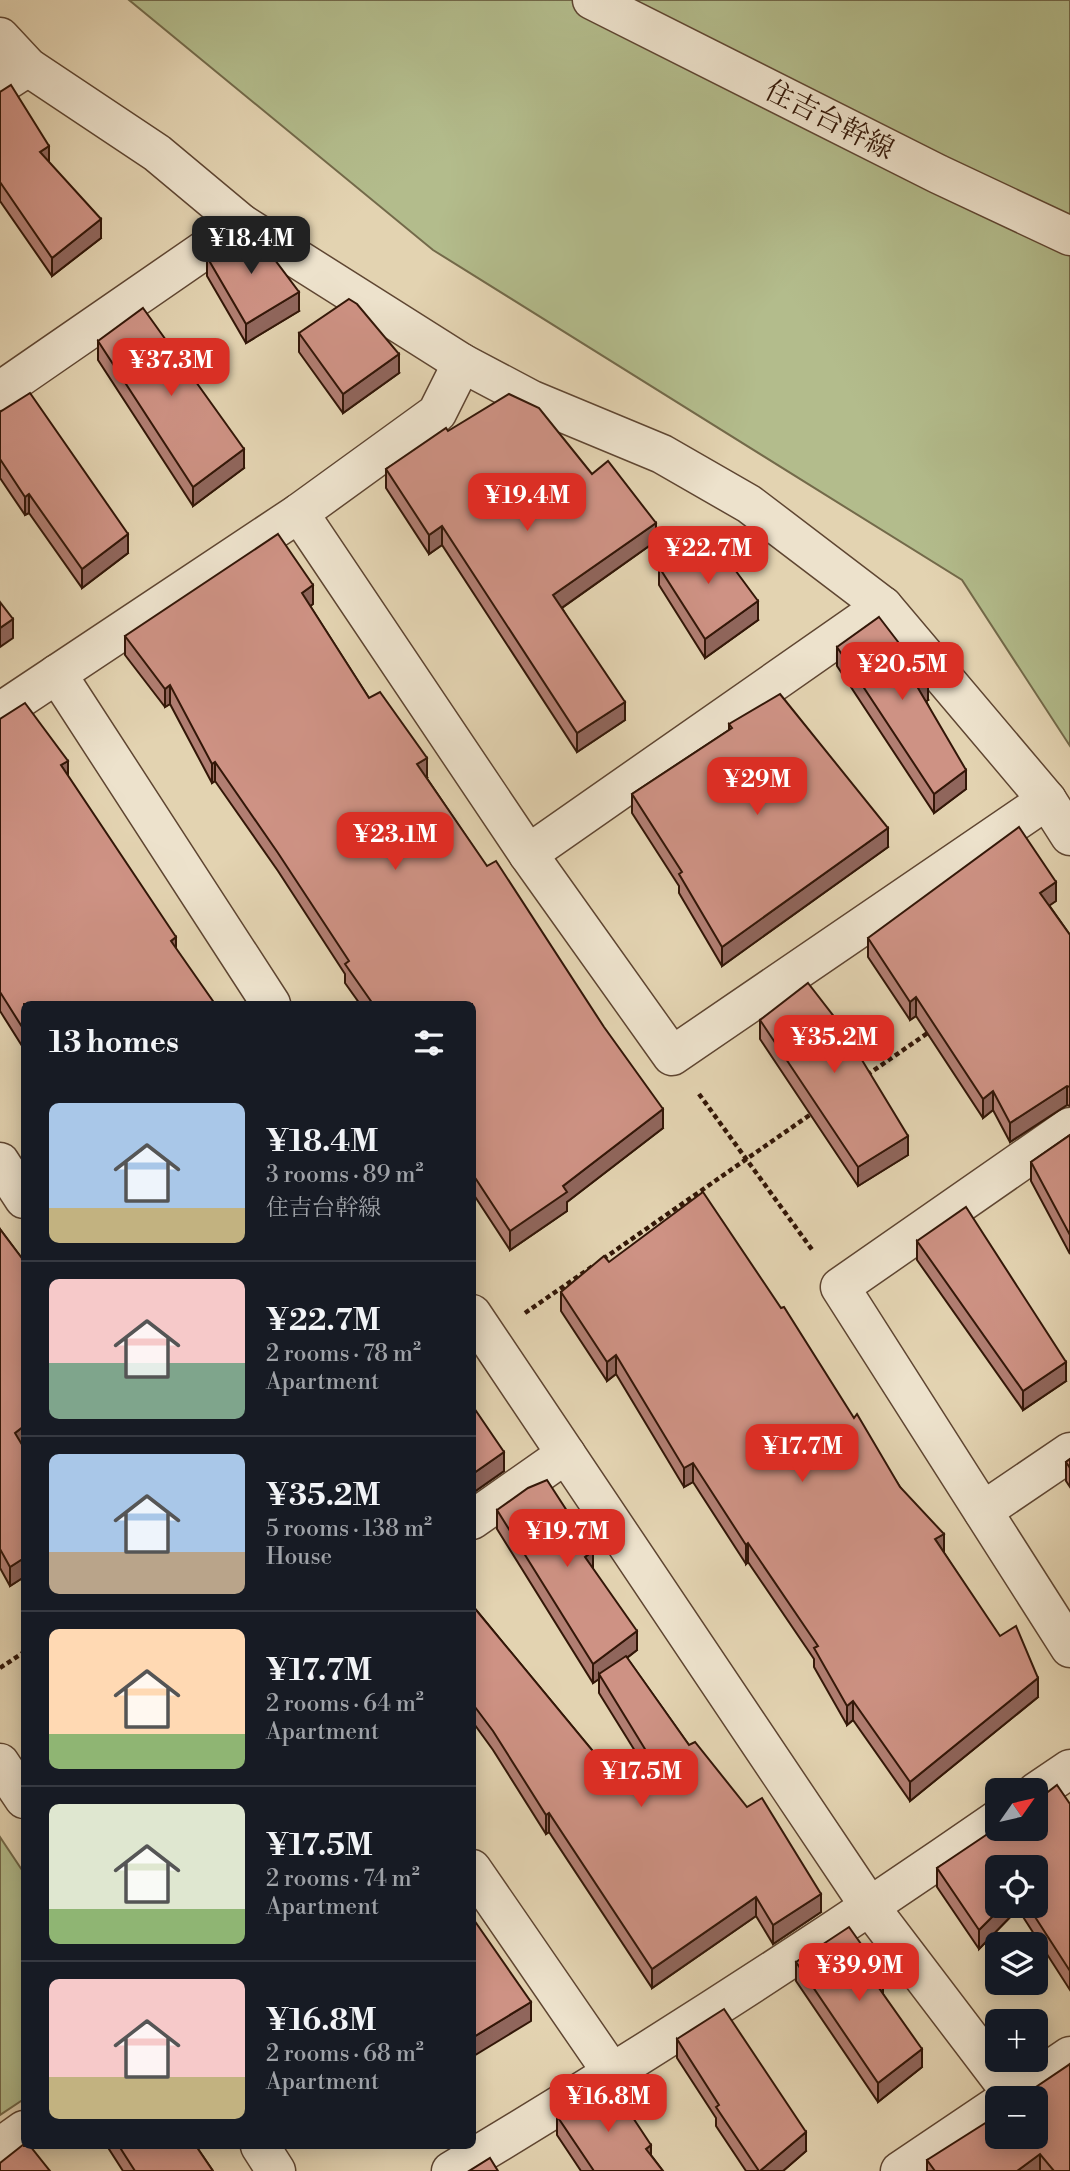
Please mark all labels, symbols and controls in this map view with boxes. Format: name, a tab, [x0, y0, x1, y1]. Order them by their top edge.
street label: 住吉台幹線	[759, 73, 900, 168]
pin: ¥18.4M	[194, 216, 308, 276]
text: ¥18.4M	[208, 225, 294, 253]
pin: ¥37.3M	[114, 338, 228, 398]
text: ¥37.3M	[129, 347, 213, 375]
pin: ¥19.4M	[470, 474, 584, 533]
text: ¥19.4M	[484, 482, 570, 510]
pin: ¥22.7M	[651, 526, 765, 586]
text: ¥22.7M	[664, 535, 752, 563]
pin: ¥20.5M	[845, 642, 959, 702]
text: ¥20.5M	[857, 651, 947, 679]
pin: ¥29M	[716, 758, 798, 817]
text: ¥29M	[723, 766, 791, 794]
pin: ¥23.1M	[338, 812, 452, 872]
text: ¥23.1M	[353, 821, 437, 849]
pin: ¥35.2M	[777, 1016, 891, 1075]
text: 13 homes	[49, 1024, 179, 1062]
icon: filters	[410, 1024, 448, 1062]
text: ¥35.2M	[790, 1024, 878, 1052]
text: ¥18.4M	[266, 1123, 378, 1161]
icon: home	[105, 1131, 189, 1215]
text: 3 rooms · 89 m²	[266, 1161, 423, 1189]
text: 住吉台幹線	[266, 1194, 381, 1222]
text: ¥22.7M	[266, 1302, 380, 1340]
icon: home	[105, 1307, 189, 1391]
text: 2 rooms · 78 m²	[266, 1340, 421, 1368]
text: Apartment	[266, 1368, 379, 1396]
pin: ¥17.7M	[745, 1424, 859, 1484]
text: ¥17.7M	[761, 1433, 843, 1461]
text: ¥35.2M	[266, 1477, 380, 1515]
icon: home	[105, 1482, 189, 1566]
pin: ¥19.7M	[510, 1510, 624, 1569]
text: 5 rooms · 138 m²	[266, 1515, 432, 1543]
text: ¥19.7M	[525, 1518, 609, 1546]
text: House	[266, 1543, 332, 1571]
text: ¥17.7M	[266, 1652, 372, 1690]
icon: home	[105, 1657, 189, 1741]
text: 2 rooms · 64 m²	[266, 1690, 424, 1718]
text: Apartment	[266, 1718, 379, 1746]
pin: ¥17.5M	[584, 1750, 698, 1809]
text: ¥17.5M	[600, 1758, 682, 1786]
north arrow	[985, 1778, 1048, 1841]
map controls	[985, 1778, 1048, 2149]
text: ¥17.5M	[266, 1827, 373, 1865]
icon: home	[105, 1832, 189, 1916]
button: locate	[985, 1855, 1048, 1918]
text: 2 rooms · 74 m²	[266, 1865, 420, 1893]
text: Apartment	[266, 1893, 379, 1921]
button: layers	[985, 1932, 1048, 1995]
pin: ¥39.9M	[802, 1944, 916, 2003]
text: ¥39.9M	[815, 1952, 903, 1980]
text: ¥16.8M	[266, 2002, 376, 2040]
icon: home	[105, 2007, 189, 2091]
button: +	[985, 2009, 1048, 2072]
text: 2 rooms · 68 m²	[266, 2040, 424, 2068]
text: Apartment	[266, 2068, 379, 2096]
pin: ¥16.8M	[551, 2074, 665, 2134]
text: ¥16.8M	[566, 2083, 650, 2111]
button: −	[985, 2086, 1048, 2149]

